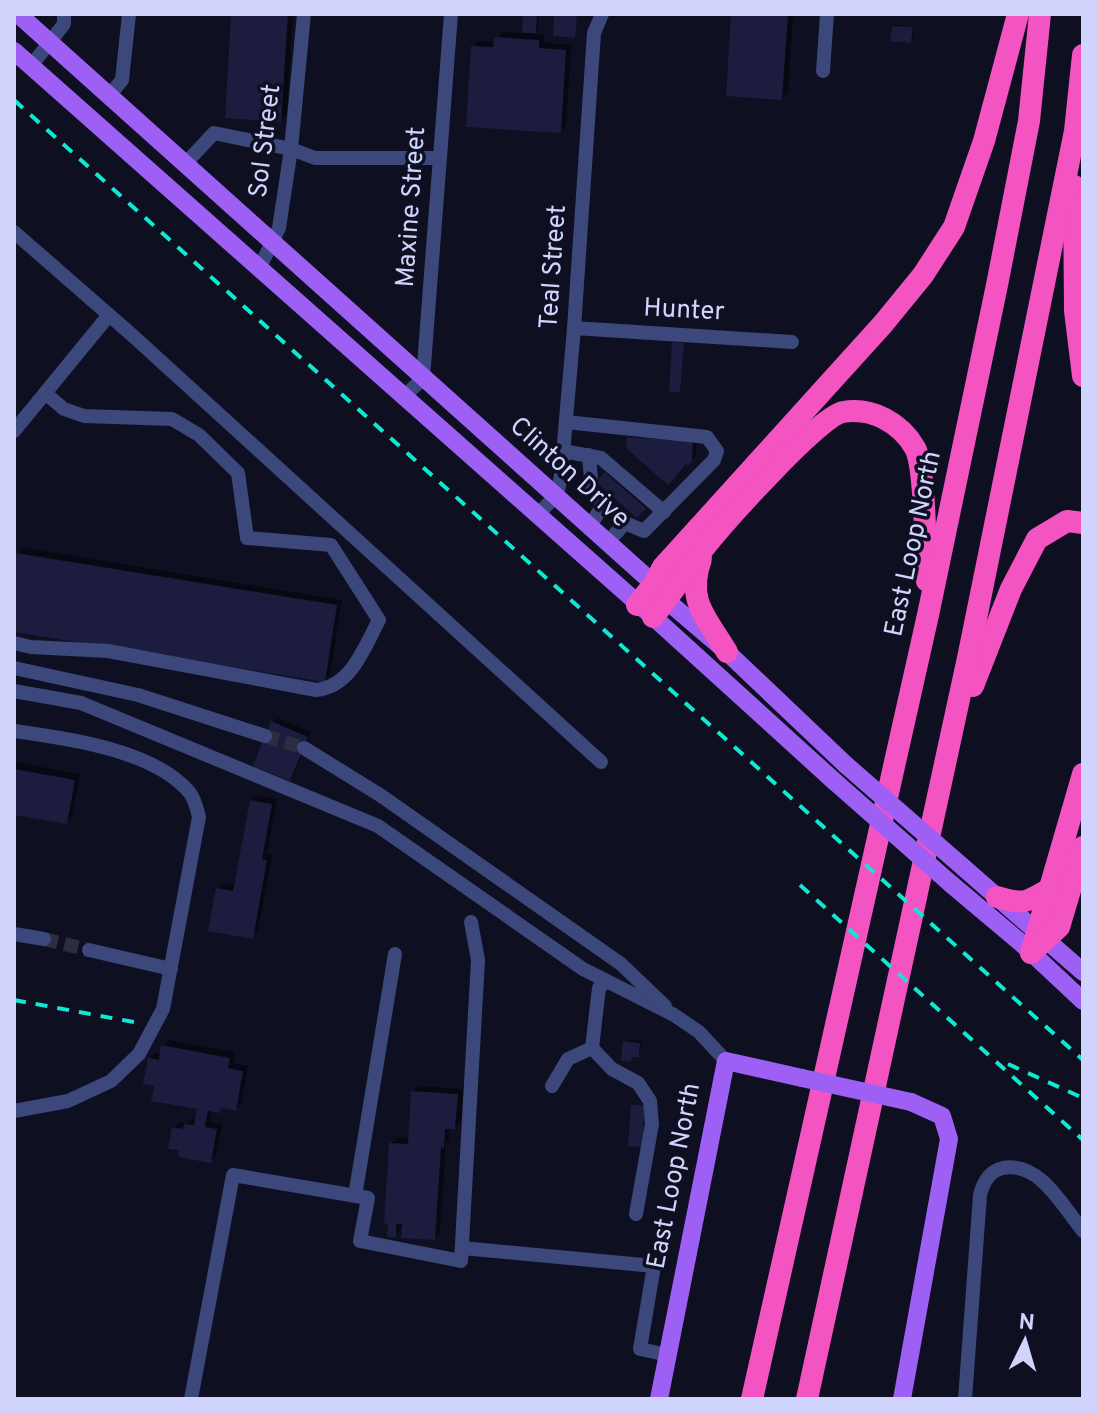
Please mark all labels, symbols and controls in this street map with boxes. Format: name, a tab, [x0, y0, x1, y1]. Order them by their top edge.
street label: Sol Street	[243, 82, 289, 200]
street label: Maxine Street	[390, 126, 434, 288]
street label: Teal Street	[533, 204, 575, 330]
street label: Hunter	[643, 292, 725, 330]
street label: Clinton Drive	[502, 410, 636, 536]
street label: East Loop North	[878, 448, 950, 640]
street label: East Loop North	[641, 1080, 709, 1272]
north arrow	[985, 1301, 1065, 1381]
text: N	[1017, 1309, 1036, 1338]

